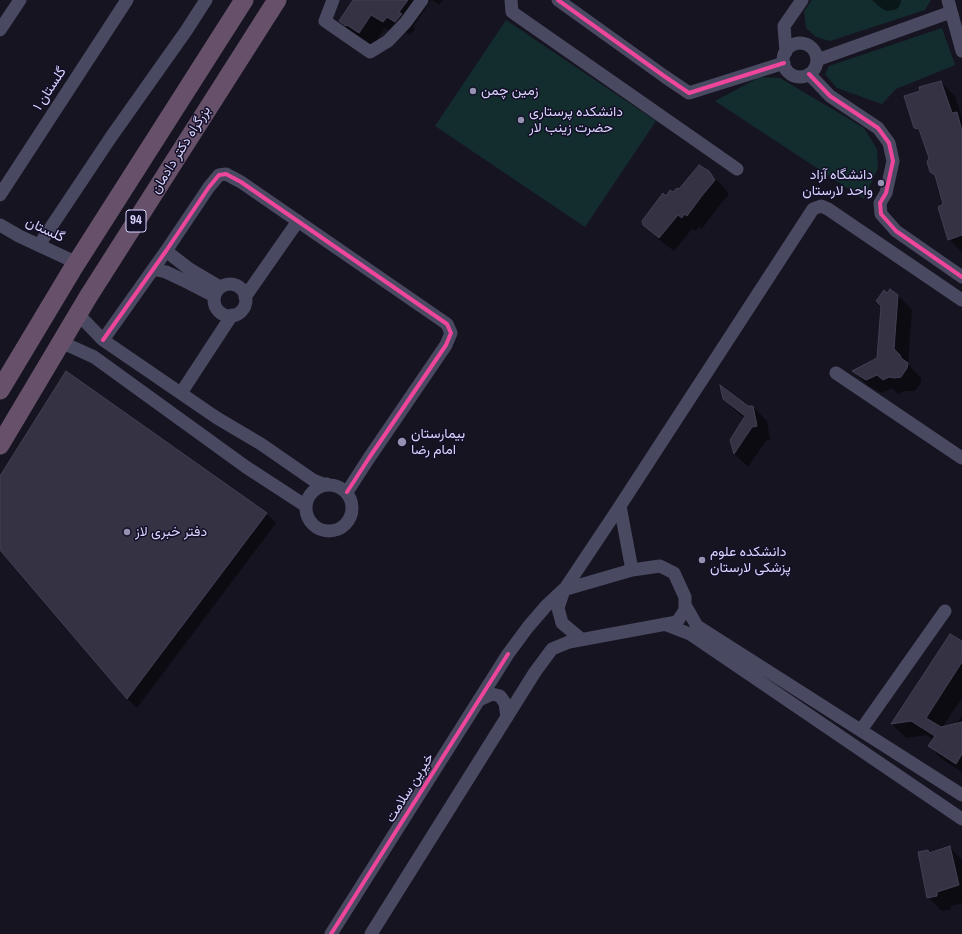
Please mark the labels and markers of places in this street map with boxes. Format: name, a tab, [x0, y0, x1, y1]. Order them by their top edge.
place label: زمین چمن	[481, 83, 539, 99]
marker: زمین چمن	[468, 86, 478, 96]
place label: دانشکده پرستاری حضرت زینب لار	[529, 104, 623, 136]
marker: دانشکده پرستاری حضرت زینب لار	[516, 115, 526, 125]
place label: دانشگاه آزاد واحد لارستان	[802, 167, 873, 200]
marker: دانشگاه آزاد واحد لارستان	[876, 178, 886, 188]
place label: بیمارستان امام رضا	[411, 426, 465, 458]
marker: بیمارستان امام رضا	[396, 436, 408, 448]
place label: دفتر خبری لاز	[135, 524, 207, 540]
marker: دفتر خبری لاز	[122, 527, 132, 537]
place label: دانشکده علوم پزشکی لارستان	[710, 544, 791, 576]
marker: دانشکده علوم پزشکی لارستان	[697, 555, 707, 565]

